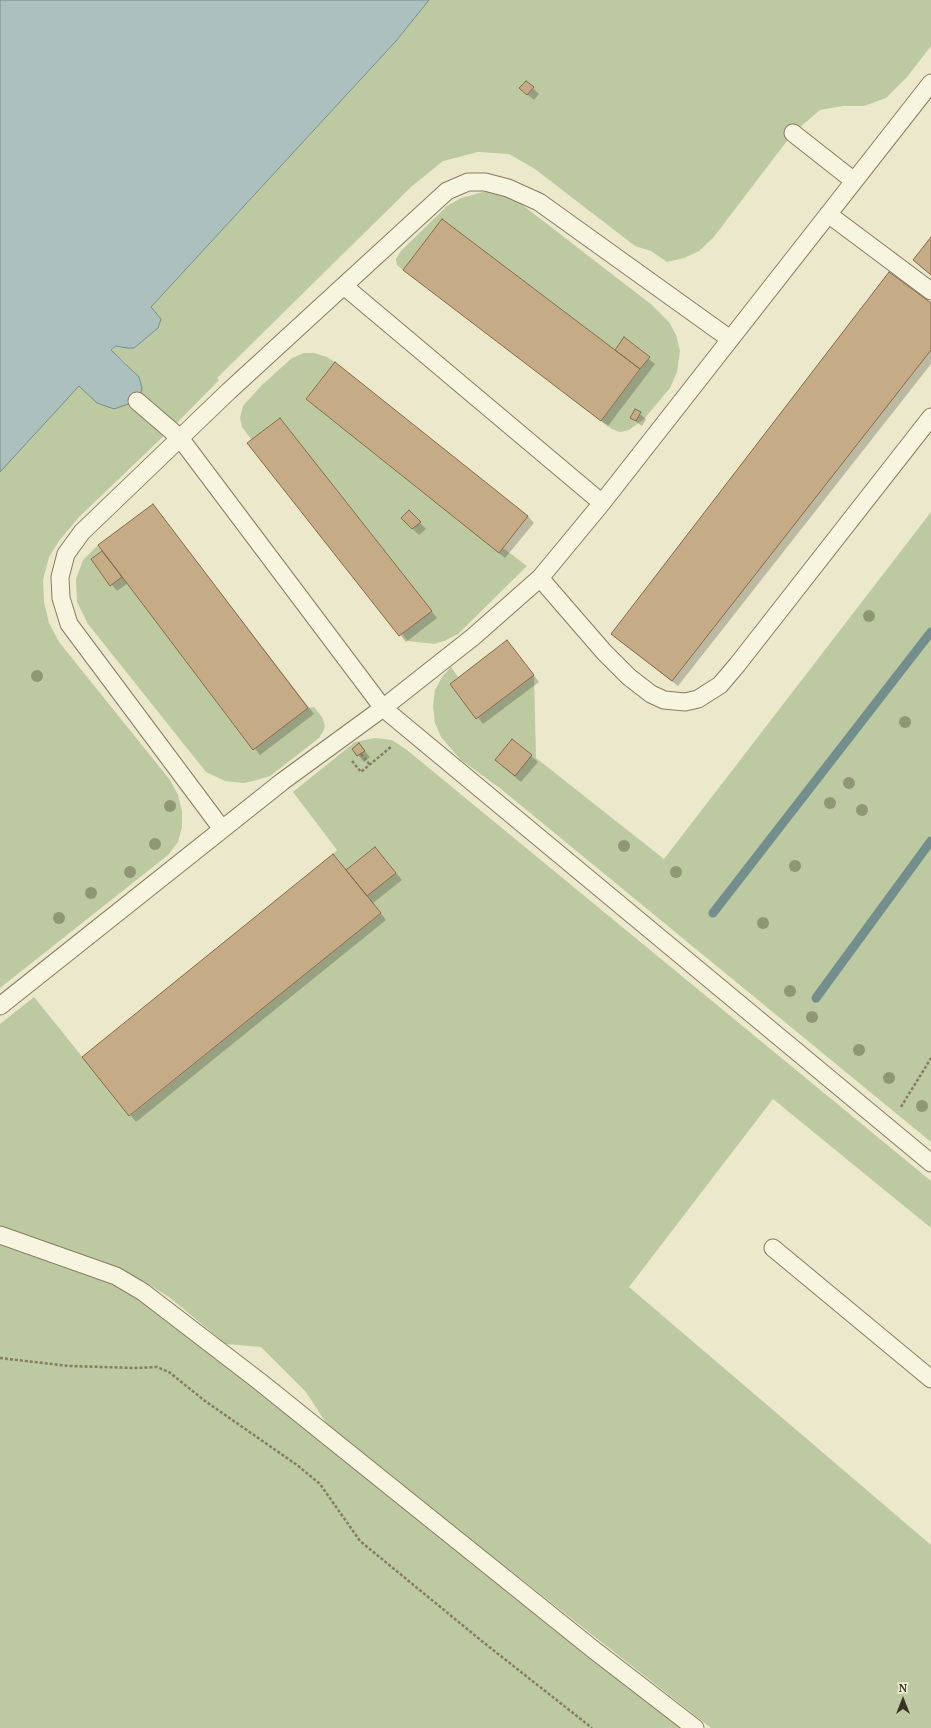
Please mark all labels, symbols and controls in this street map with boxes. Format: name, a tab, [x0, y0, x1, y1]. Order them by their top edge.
north arrow	[883, 1680, 923, 1720]
text: N	[899, 1681, 907, 1695]

